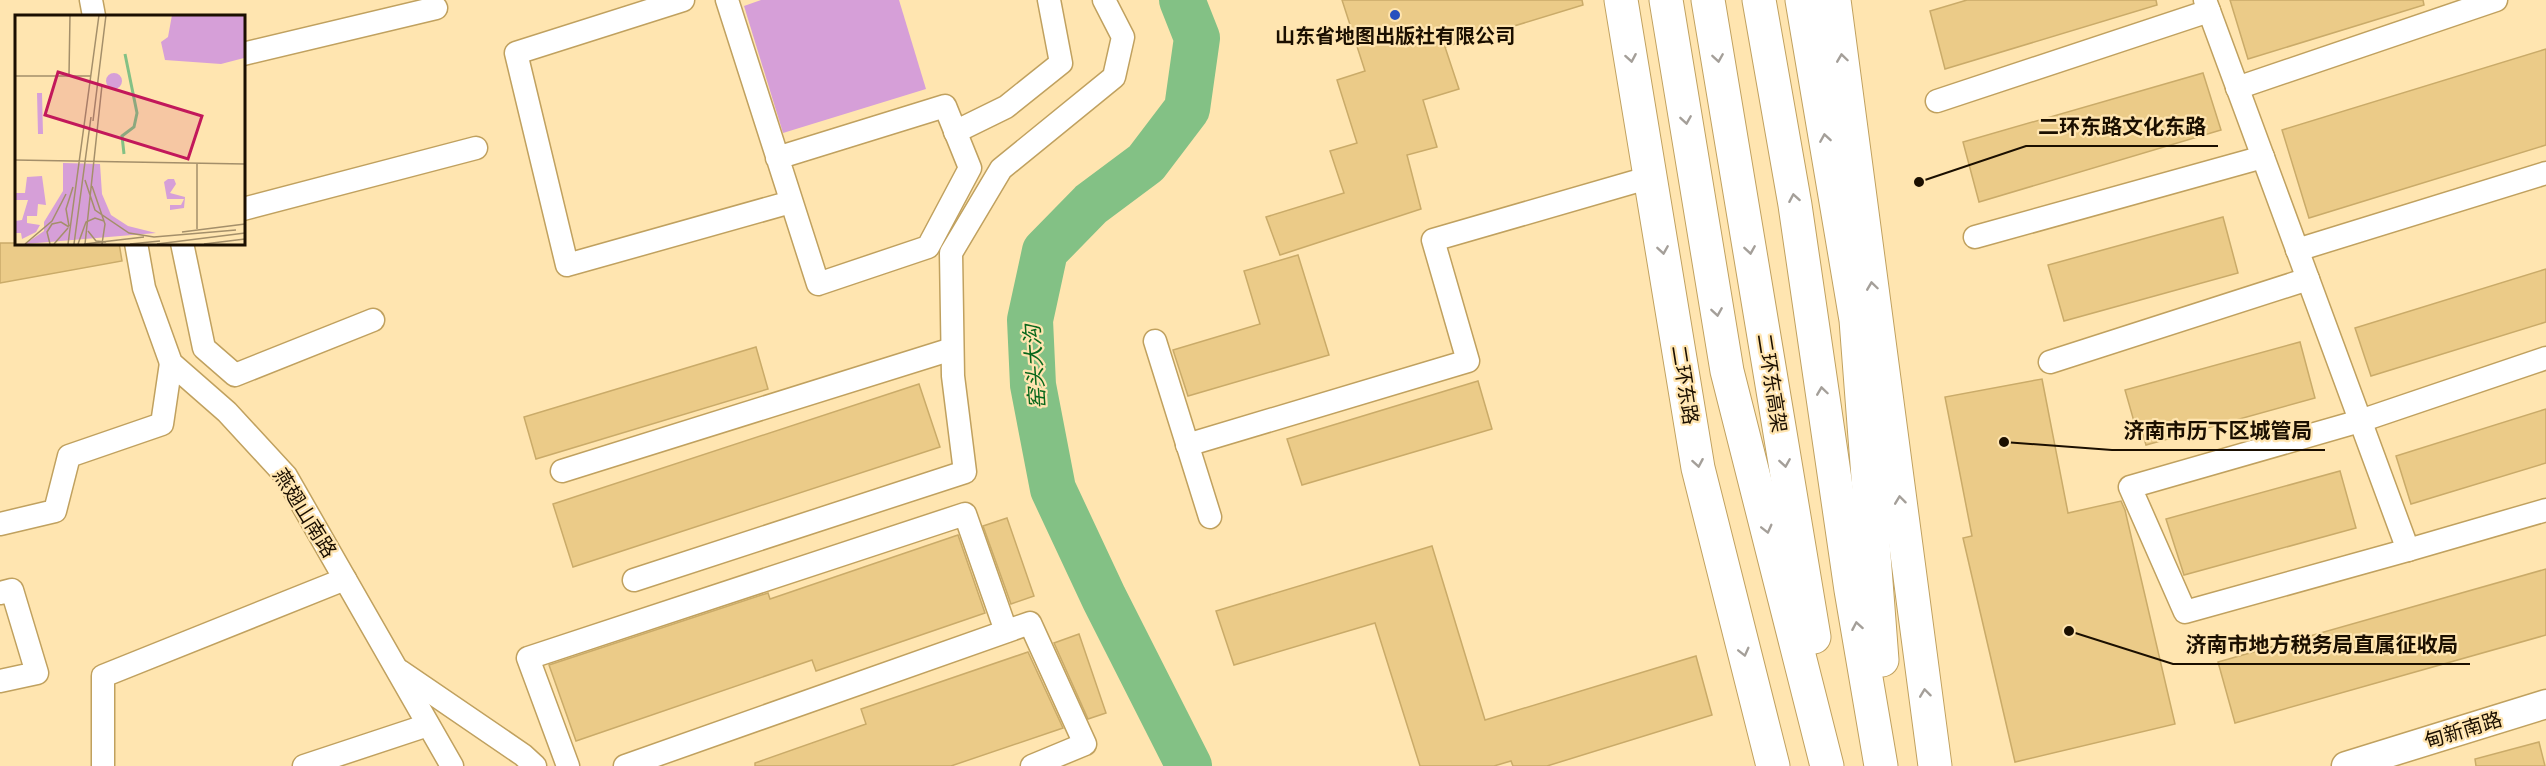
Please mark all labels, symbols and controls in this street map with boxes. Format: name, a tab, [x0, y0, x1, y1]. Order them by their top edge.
marker: 山东省地图出版社有限公司	[1388, 8, 1402, 22]
inset map	[15, 15, 244, 244]
place label: 山东省地图出版社有限公司	[1275, 23, 1515, 49]
one-way arrow	[1624, 52, 1637, 62]
one-way arrow	[1711, 53, 1723, 62]
one-way arrow	[1836, 54, 1848, 63]
callout: 二环东路文化东路	[2026, 107, 2218, 146]
text: 二环东路文化东路	[2038, 113, 2206, 140]
one-way arrow	[1679, 115, 1692, 125]
one-way arrow	[1820, 133, 1832, 142]
one-way arrow	[1788, 194, 1801, 204]
one-way arrow	[1656, 245, 1669, 255]
one-way arrow	[1743, 245, 1755, 255]
one-way arrow	[1866, 281, 1878, 290]
one-way arrow	[1710, 307, 1723, 317]
water label: 窑头大沟	[1018, 322, 1051, 410]
street label: 二环东高架	[1751, 332, 1793, 434]
street label: 二环东路	[1666, 343, 1704, 427]
one-way arrow	[1816, 387, 1828, 396]
callout: 济南市历下区城管局	[2112, 411, 2325, 450]
text: 济南市历下区城管局	[2124, 417, 2313, 444]
one-way arrow	[1691, 458, 1704, 468]
one-way arrow	[1778, 458, 1791, 468]
street label: 燕翅山南路	[267, 464, 343, 562]
one-way arrow	[1894, 495, 1907, 504]
one-way arrow	[1759, 524, 1772, 534]
one-way arrow	[1851, 621, 1864, 631]
callout: 济南市地方税务局直属征收局	[2173, 625, 2470, 664]
text: 济南市地方税务局直属征收局	[2186, 631, 2459, 658]
one-way arrow	[1737, 647, 1750, 657]
one-way arrow	[1920, 689, 1932, 698]
street label: 甸新南路	[2421, 706, 2505, 754]

